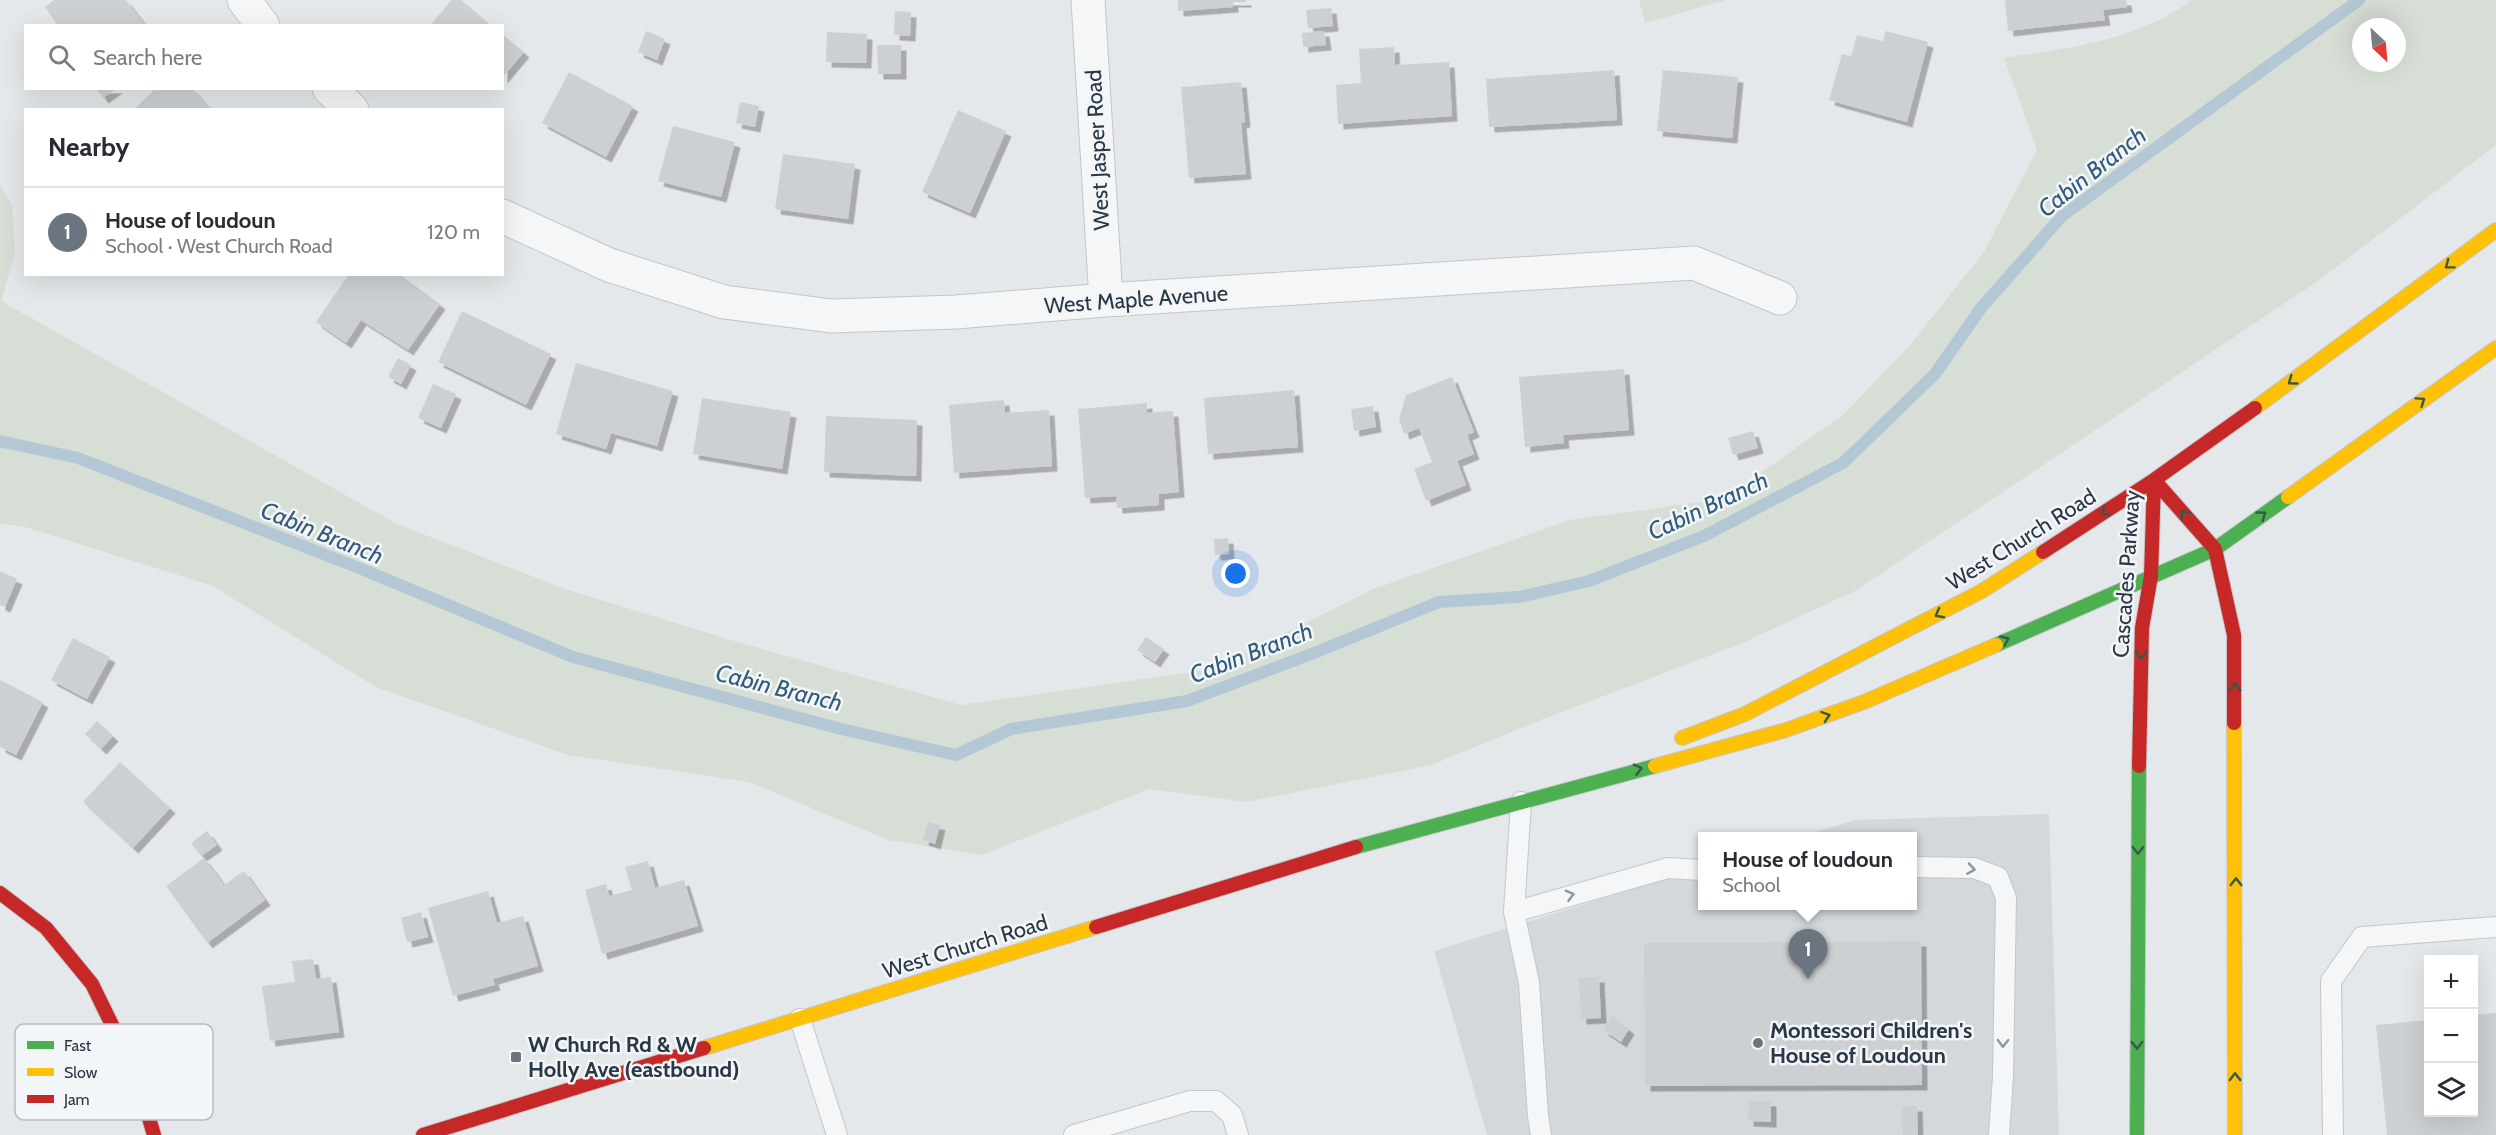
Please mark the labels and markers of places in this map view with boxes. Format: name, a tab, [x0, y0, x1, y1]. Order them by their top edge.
pin: 1	[1788, 930, 1828, 979]
place label: Montessori Children's House of Loudoun	[1770, 1017, 1972, 1069]
place label: W Church Rd & W Holly Ave (eastbound)	[528, 1031, 739, 1083]
marker: Montessori Children's House of Loudoun	[1751, 1036, 1765, 1050]
marker: W Church Rd & W Holly Ave (eastbound)	[509, 1050, 523, 1064]

